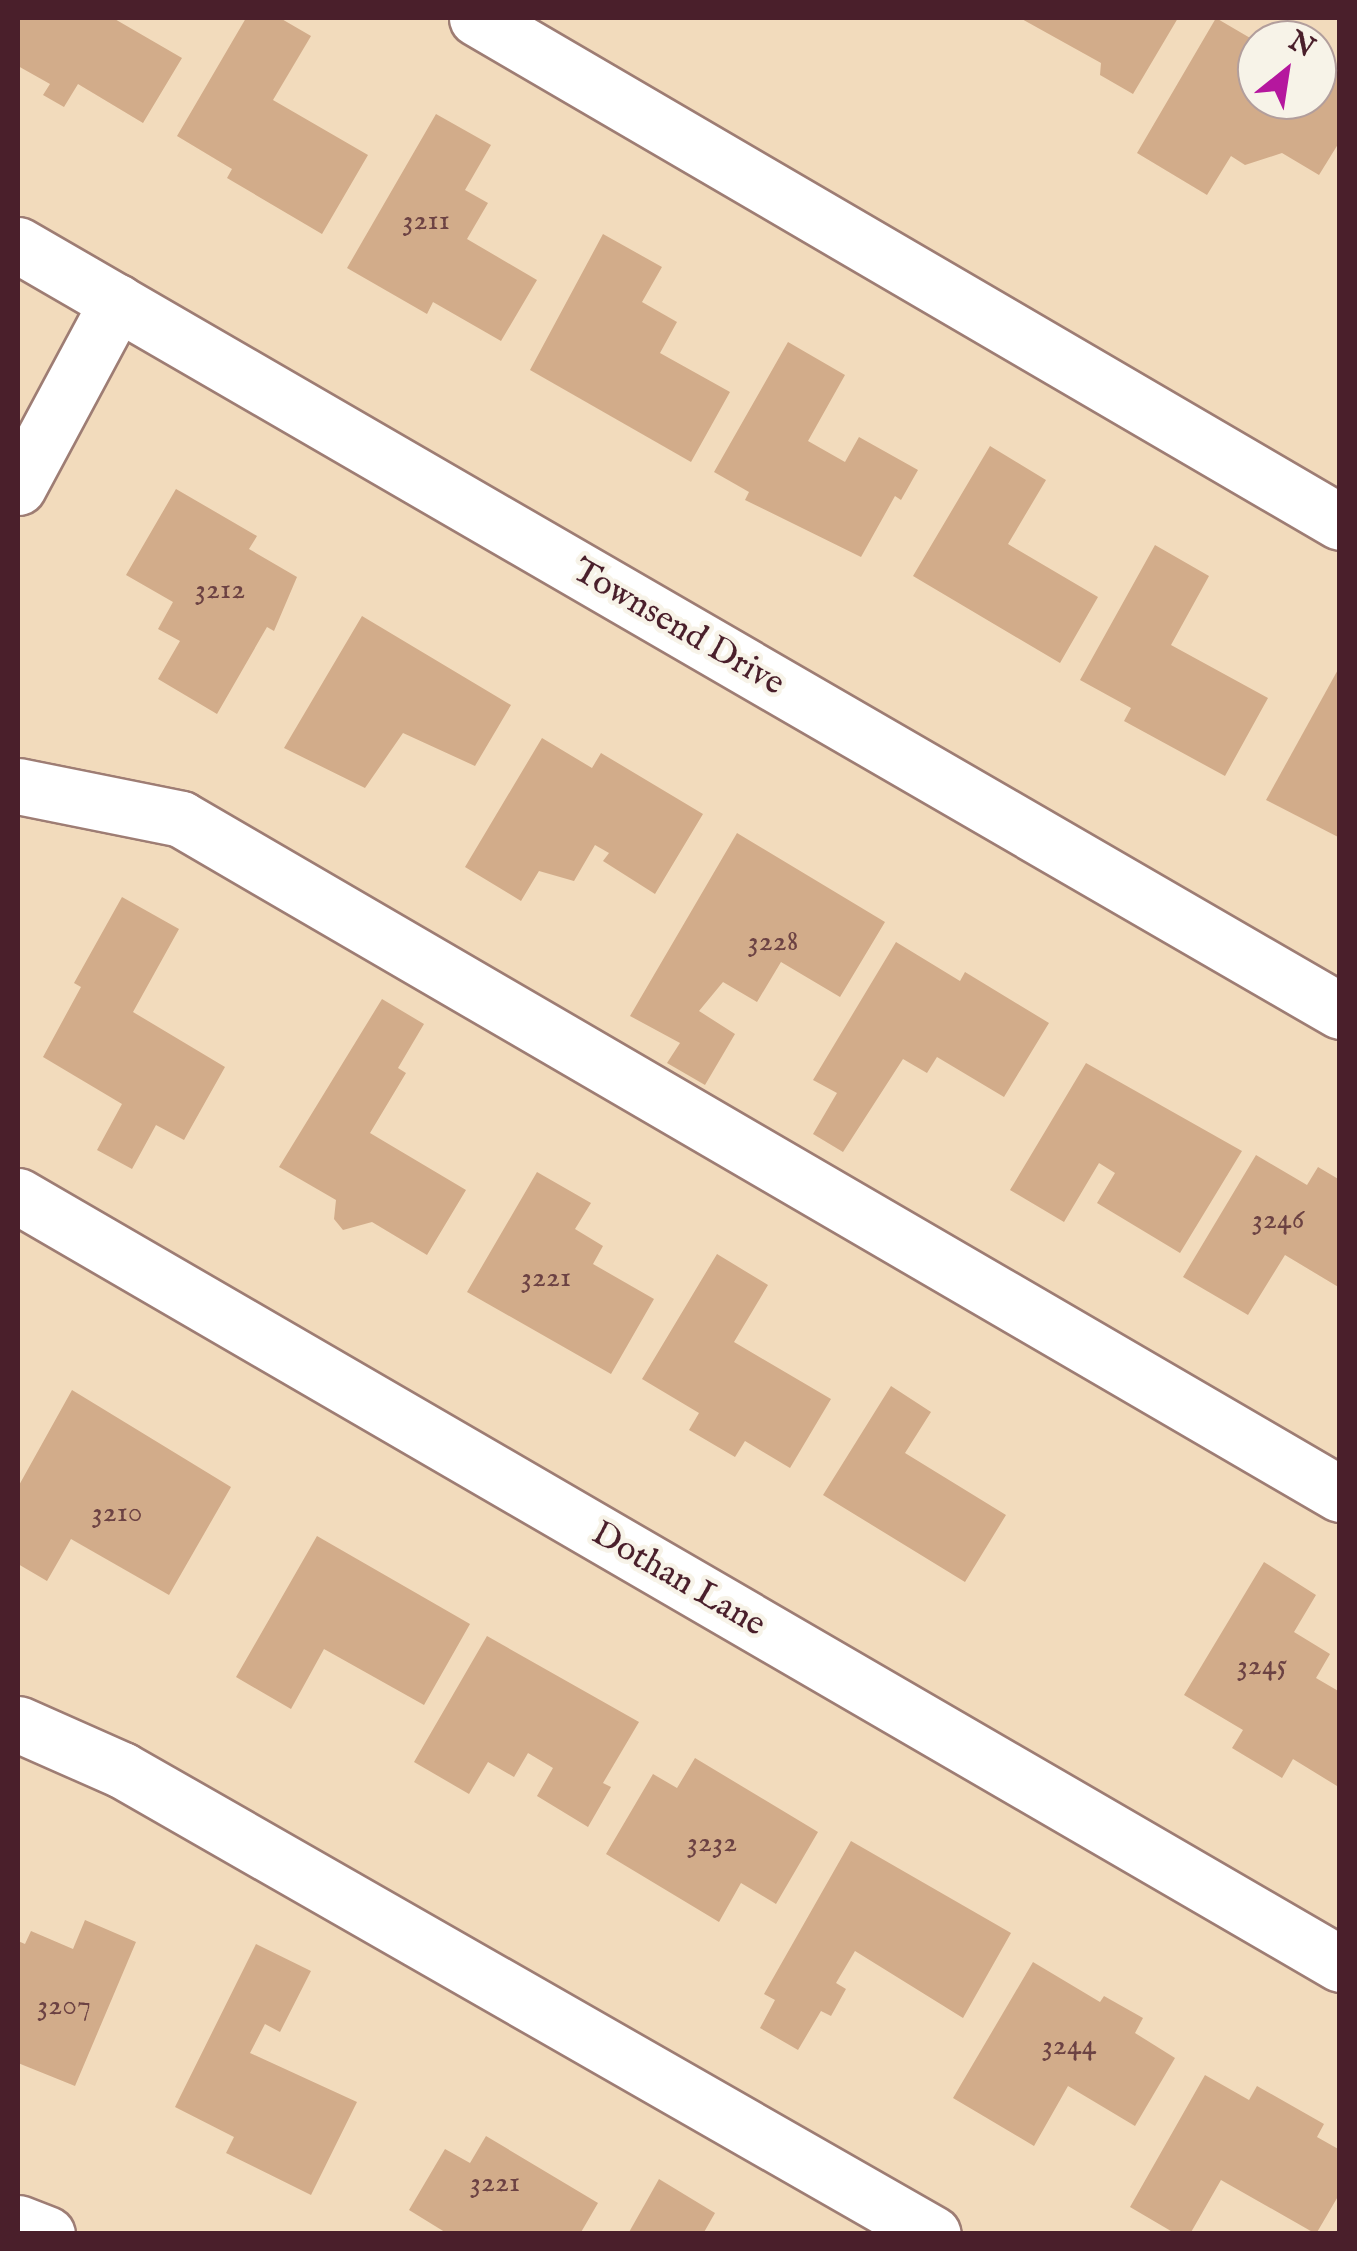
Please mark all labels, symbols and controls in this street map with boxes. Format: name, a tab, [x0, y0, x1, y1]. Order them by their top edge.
north arrow	[1237, 20, 1337, 120]
text: N	[1282, 24, 1320, 67]
house number: 3211	[402, 203, 450, 239]
street label: Townsend Drive	[565, 550, 791, 706]
house number: 3212	[195, 572, 245, 608]
house number: 3228	[747, 924, 799, 960]
house number: 3246	[1252, 1202, 1304, 1238]
house number: 3221	[521, 1260, 571, 1296]
house number: 3210	[91, 1495, 143, 1531]
street label: Dothan Lane	[584, 1513, 772, 1647]
house number: 3245	[1237, 1648, 1287, 1684]
house number: 3232	[687, 1825, 737, 1861]
house number: 3207	[37, 1988, 91, 2024]
house number: 3244	[1042, 2028, 1096, 2064]
house number: 3221	[470, 2165, 520, 2201]

